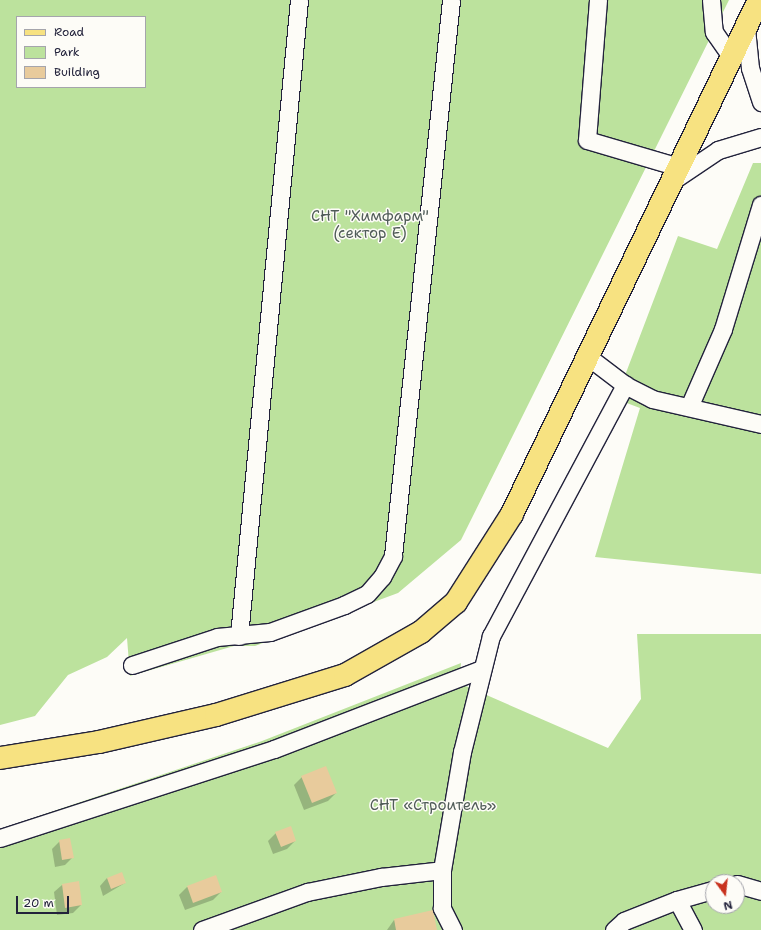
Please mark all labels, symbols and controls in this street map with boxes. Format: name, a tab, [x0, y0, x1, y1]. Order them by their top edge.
legend	[16, 16, 146, 88]
text: Road	[54, 24, 84, 40]
text: Park	[54, 44, 80, 60]
text: Building	[54, 64, 100, 80]
park label: СНТ "Химфарм" (сектор Е)	[311, 207, 429, 242]
park label: СНТ «Строитель»	[370, 797, 496, 815]
north arrow	[705, 874, 745, 914]
scale bar	[18, 888, 71, 914]
text: 20 m	[23, 895, 54, 911]
text: N	[722, 897, 734, 913]

